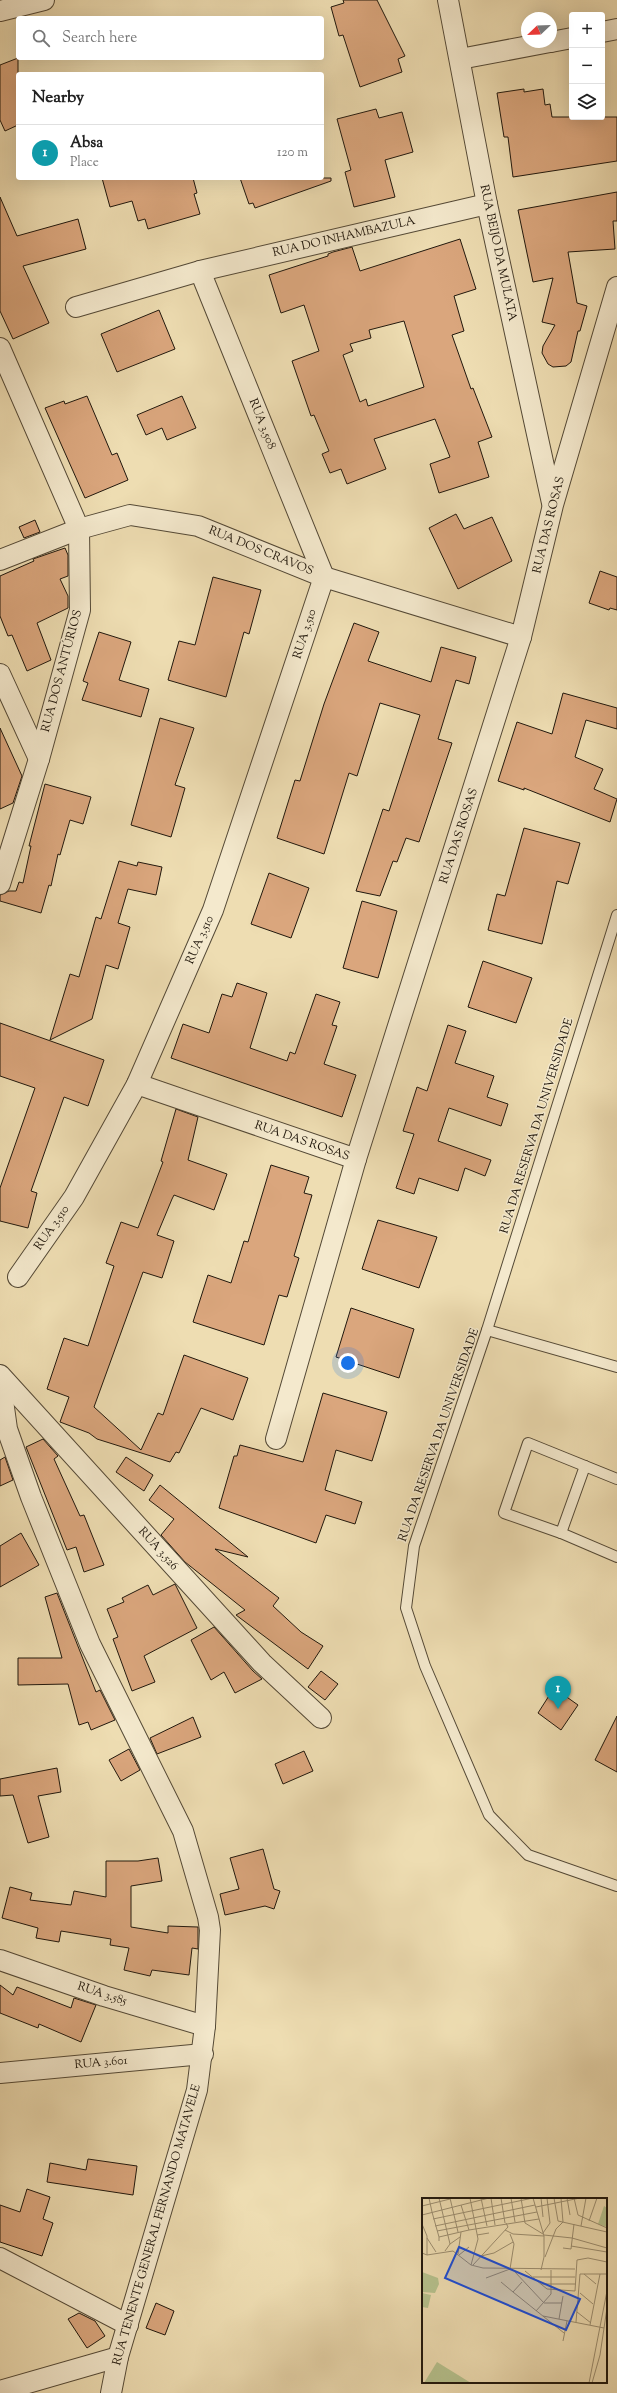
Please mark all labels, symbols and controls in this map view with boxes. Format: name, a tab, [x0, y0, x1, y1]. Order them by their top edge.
north arrow	[521, 12, 557, 48]
map controls	[569, 12, 605, 120]
button: +	[569, 12, 605, 48]
search box	[16, 16, 324, 60]
icon: search	[30, 27, 52, 49]
text: Search here	[62, 28, 137, 49]
button: −	[569, 48, 605, 84]
button: layers	[569, 84, 605, 120]
text: Nearby	[32, 86, 84, 110]
text: Absa	[70, 133, 103, 154]
text: 1	[43, 144, 47, 162]
text: 120 m	[277, 144, 308, 162]
text: Place	[70, 154, 99, 172]
street label: RUA BEIJO DA MULATA	[475, 183, 521, 323]
street label: RUA DO INHAMBAZULA	[271, 212, 417, 262]
street label: RUA 3.508	[244, 396, 280, 452]
street label: RUA DAS ROSAS	[528, 475, 570, 575]
street label: RUA DOS CRAVOS	[206, 522, 316, 580]
street label: RUA 3.510	[288, 607, 322, 661]
street label: RUA DOS ANTÚRIOS	[37, 608, 87, 734]
street label: RUA DAS ROSAS	[435, 786, 483, 886]
street label: RUA 3.510	[181, 913, 219, 967]
street label: RUA DA RESERVA DA UNIVERSIDADE	[496, 1015, 579, 1236]
street label: RUA DAS ROSAS	[252, 1116, 352, 1166]
street label: RUA 3.510	[30, 1202, 74, 1254]
street label: RUA DA RESERVA DA UNIVERSIDADE	[394, 1325, 484, 1544]
your location	[338, 1353, 358, 1373]
street label: RUA 3.526	[134, 1523, 182, 1575]
pin: 1	[545, 1676, 571, 1709]
street label: RUA 3.585	[75, 1978, 129, 2010]
street label: RUA 3.601	[74, 2052, 128, 2074]
street label: RUA TENENTE GENERAL FERNANDO MATAVELE	[108, 2082, 206, 2368]
inset map	[422, 2198, 607, 2383]

